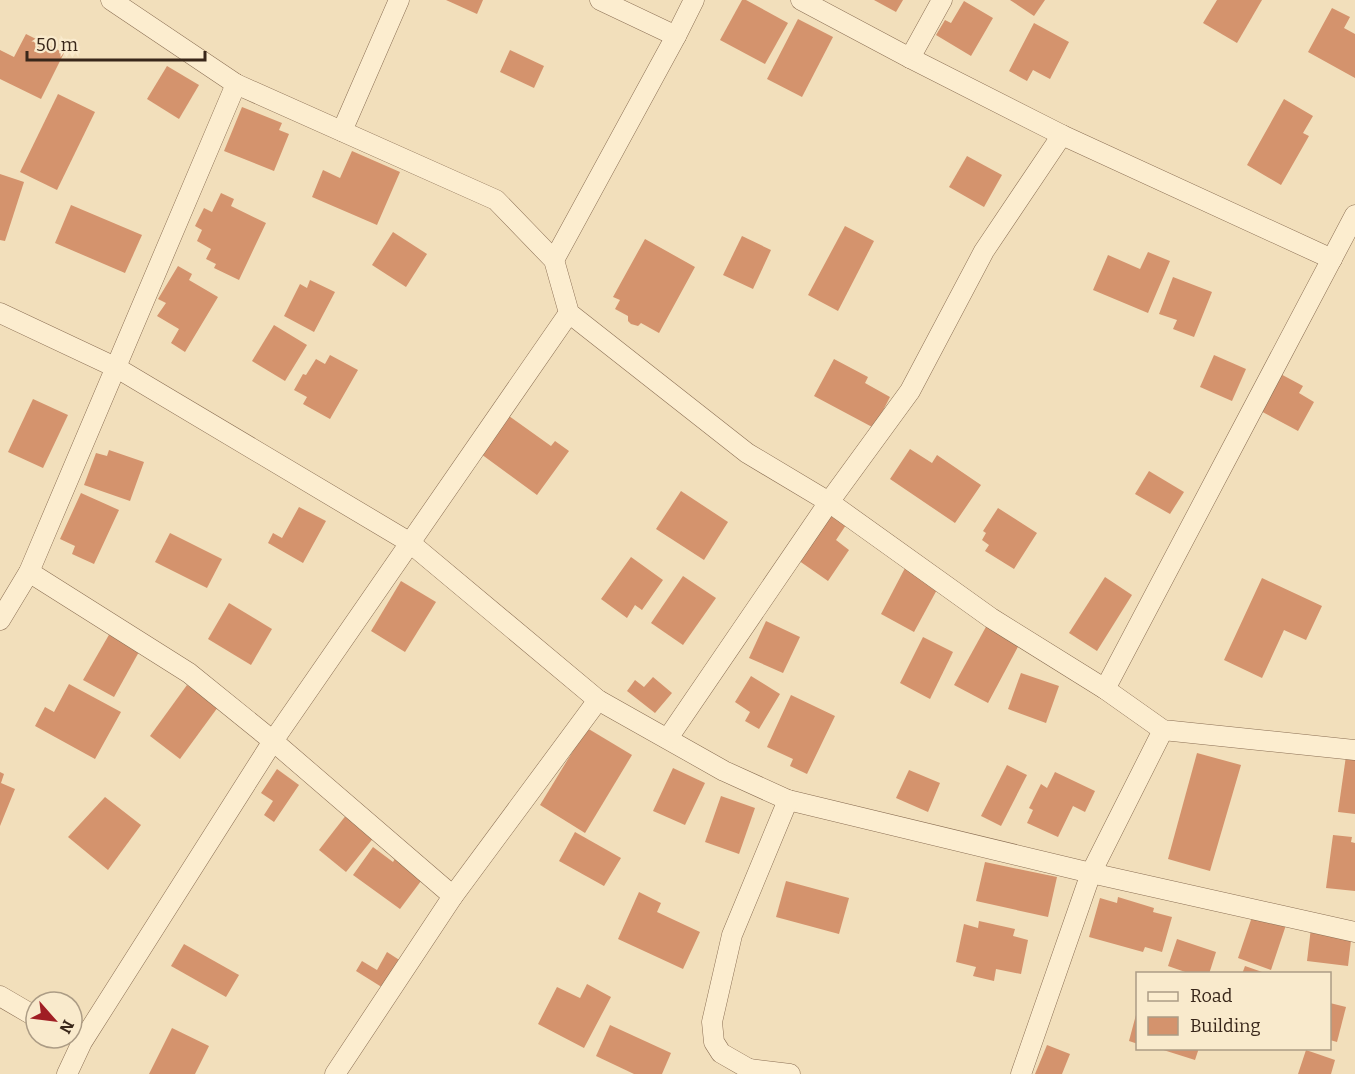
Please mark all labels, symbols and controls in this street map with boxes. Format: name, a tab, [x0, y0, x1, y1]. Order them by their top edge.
scale bar	[27, 24, 206, 62]
text: 50 m	[36, 34, 78, 56]
legend	[1136, 972, 1331, 1050]
text: Road	[1190, 985, 1233, 1007]
north arrow	[24, 990, 84, 1050]
text: Building	[1190, 1015, 1261, 1037]
text: N	[56, 1017, 78, 1037]

